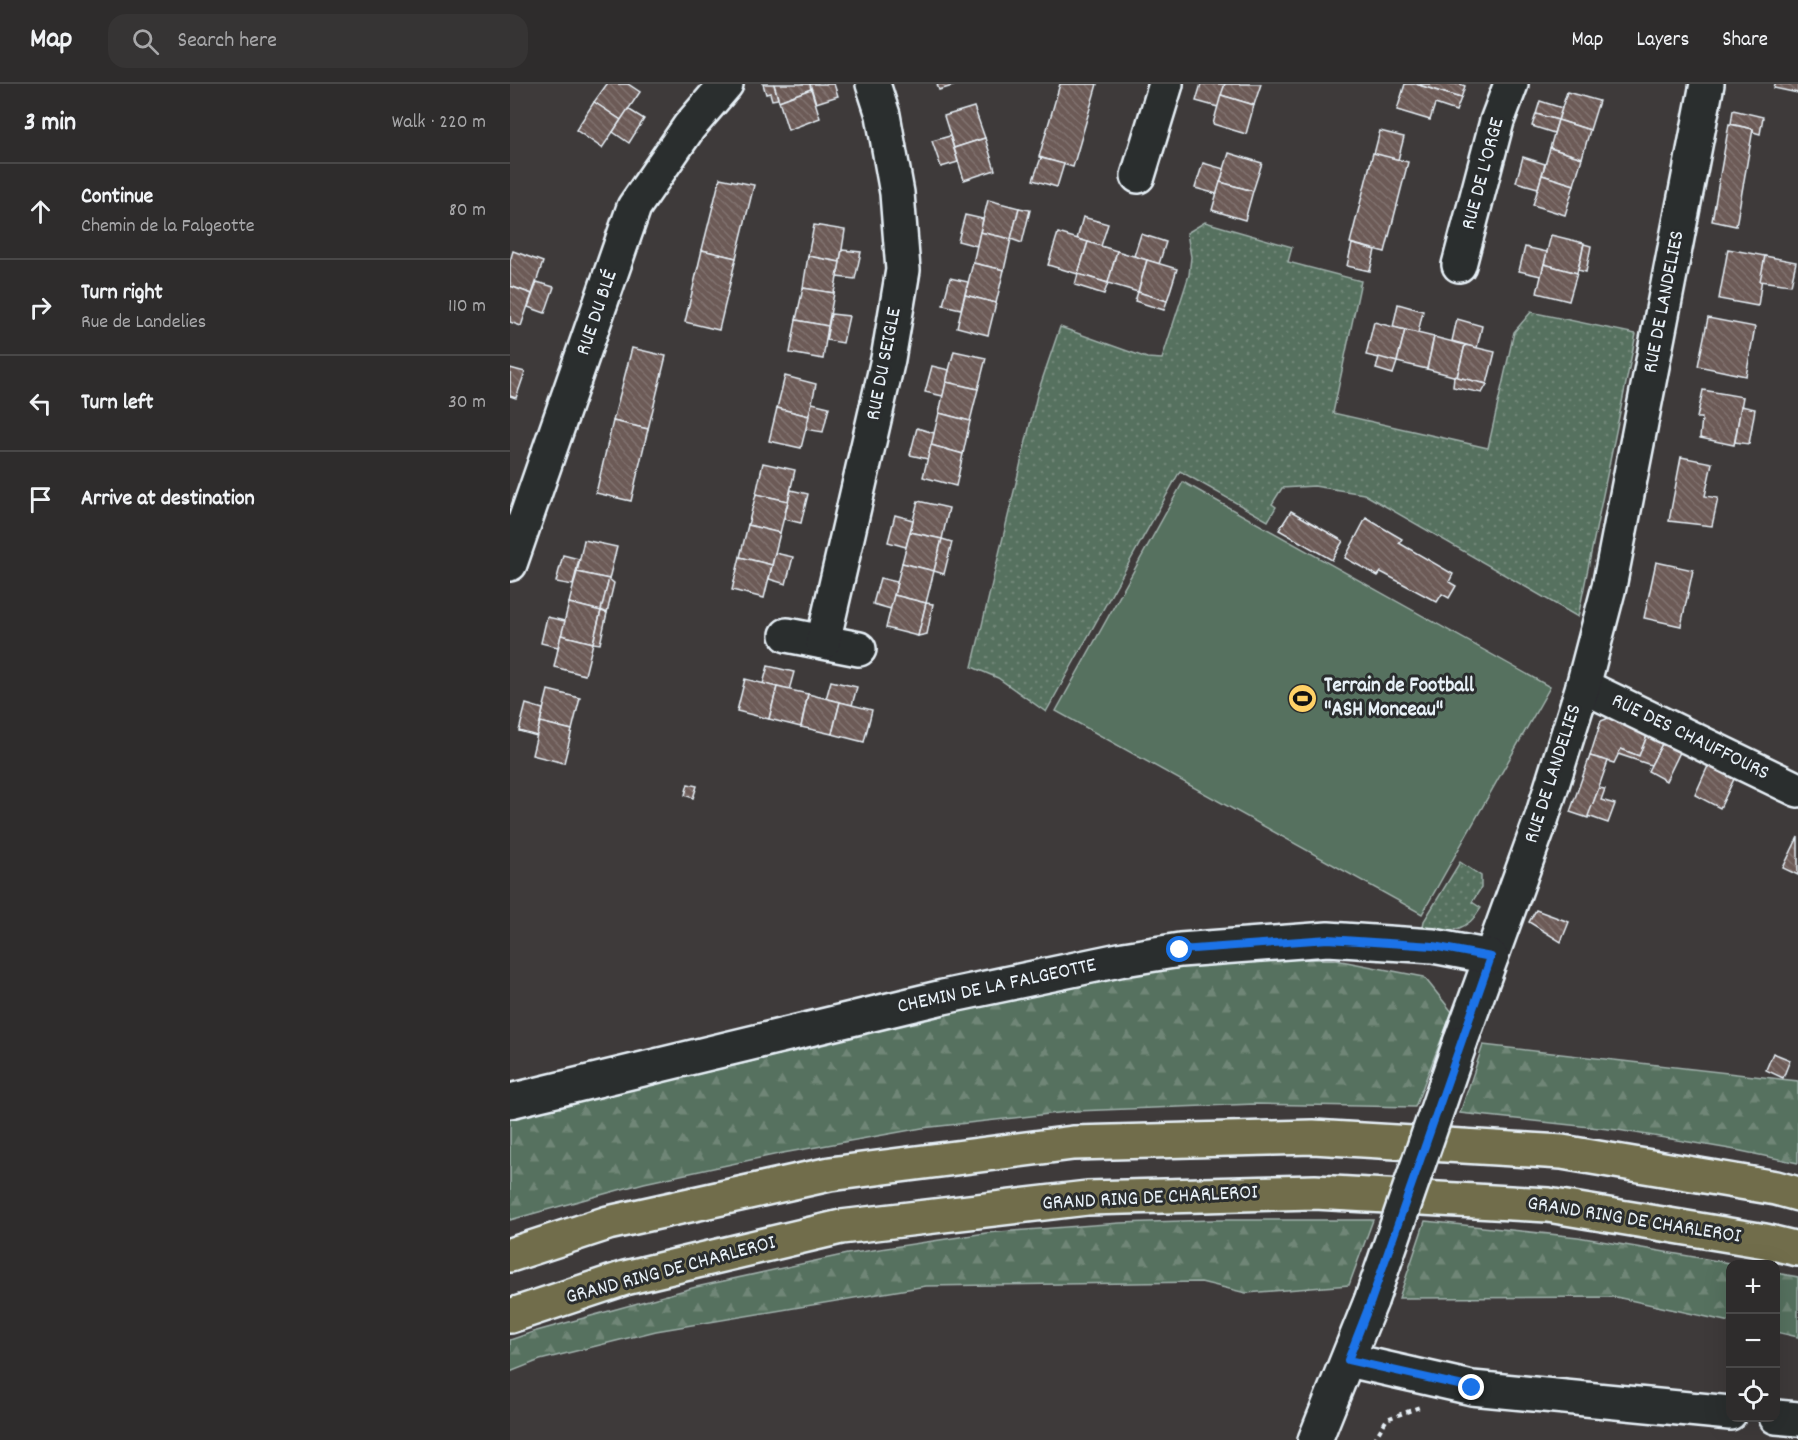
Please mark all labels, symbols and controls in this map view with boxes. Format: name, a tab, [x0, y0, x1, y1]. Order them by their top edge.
search box	[108, 14, 528, 68]
text: Map	[30, 21, 72, 61]
icon: search	[129, 25, 162, 58]
text: Search here	[177, 26, 277, 57]
text: Map	[1572, 26, 1603, 56]
text: Layers	[1636, 26, 1689, 56]
text: Share	[1722, 26, 1768, 56]
text: 3 min	[24, 105, 76, 142]
text: Walk · 220 m	[392, 109, 486, 137]
street label: RUE DE L'ORGE	[1455, 114, 1513, 233]
text: Continue	[81, 182, 153, 213]
icon: ahead	[24, 195, 57, 228]
text: 80 m	[449, 197, 486, 225]
text: Chemin de la Falgeotte	[81, 213, 255, 241]
street label: RUE DE LANDELIES	[1636, 228, 1694, 376]
street label: RUE DU BLÉ	[569, 266, 627, 360]
text: Turn right	[81, 278, 163, 309]
icon: right	[24, 291, 57, 324]
text: 110 m	[448, 293, 486, 321]
street label: RUE DU SEIGLE	[859, 304, 911, 423]
text: Rue de Landelies	[81, 309, 206, 337]
icon: left	[24, 387, 57, 420]
text: Turn left	[81, 388, 153, 419]
text: 30 m	[448, 389, 486, 417]
icon: arrive	[24, 483, 57, 516]
text: Arrive at destination	[81, 484, 255, 515]
place label: Terrain de Football "ASH Monceau"	[1324, 672, 1475, 726]
sports icon: Terrain de Football "ASH Monceau"	[1287, 683, 1319, 715]
street label: RUE DES CHAUFFOURS	[1606, 687, 1774, 789]
street label: RUE DE LANDELIES	[1517, 701, 1591, 847]
route start	[1166, 936, 1192, 962]
street label: CHEMIN DE LA FALGEOTTE	[895, 951, 1100, 1023]
street label: GRAND RING DE CHARLEROI	[1041, 1178, 1259, 1220]
street label: GRAND RING DE CHARLEROI	[1525, 1189, 1743, 1253]
street label: GRAND RING DE CHARLEROI	[563, 1228, 780, 1313]
map controls	[1726, 1260, 1780, 1422]
button: +	[1726, 1260, 1780, 1314]
button: −	[1726, 1314, 1780, 1368]
button: locate	[1726, 1368, 1780, 1422]
route end	[1458, 1374, 1484, 1400]

